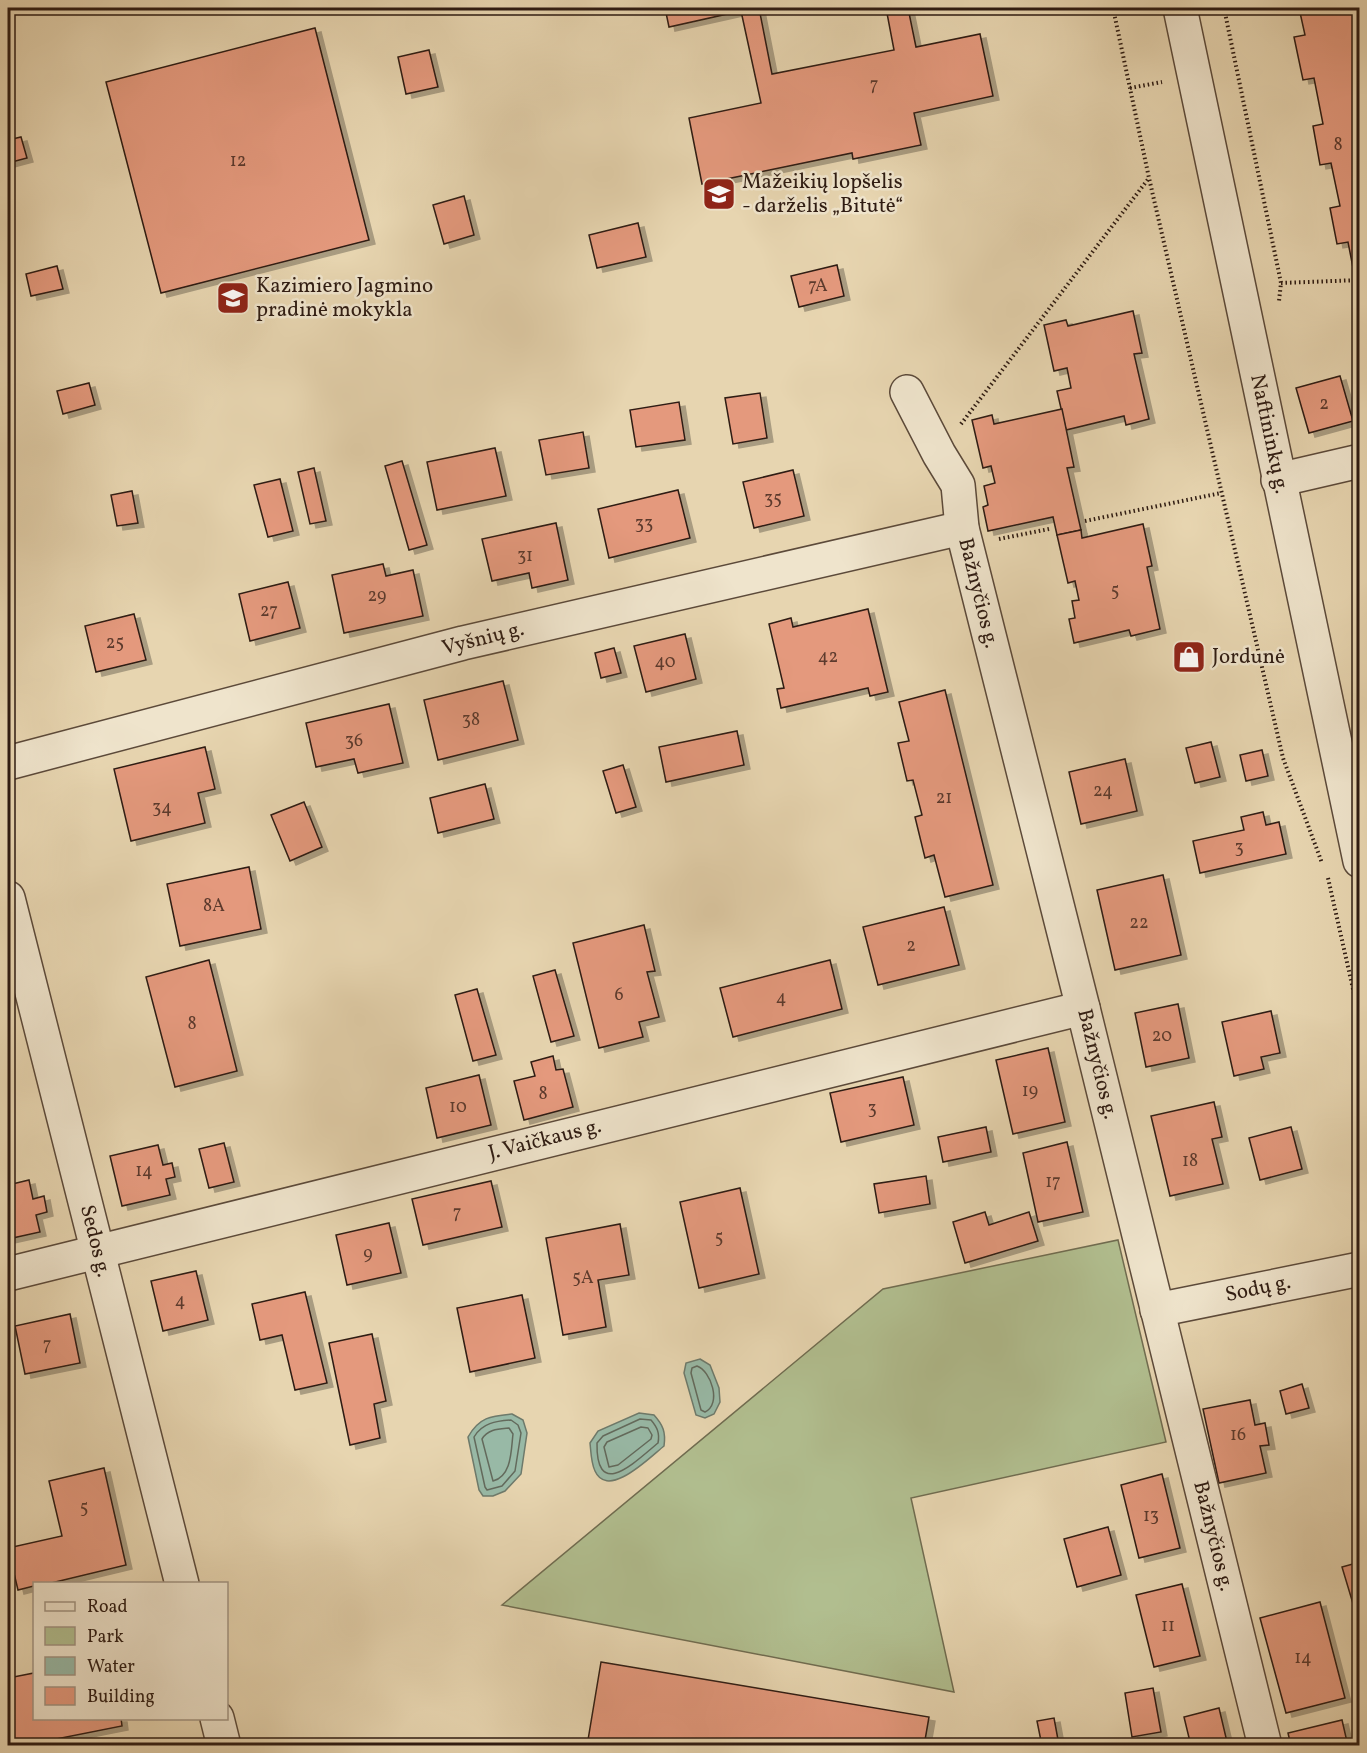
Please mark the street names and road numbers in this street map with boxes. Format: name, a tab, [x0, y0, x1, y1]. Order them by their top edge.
street label: Naftininkų g.	[1242, 372, 1296, 496]
street label: Bažnyčios g.	[950, 535, 1006, 651]
street label: Vyšnių g.	[439, 615, 527, 663]
street label: Bažnyčios g.	[1069, 1006, 1125, 1122]
street label: J. Vaičkaus g.	[485, 1112, 605, 1168]
street label: Sedos g.	[72, 1202, 118, 1280]
street label: Sodų g.	[1223, 1268, 1293, 1310]
street label: Bažnyčios g.	[1185, 1478, 1241, 1594]

